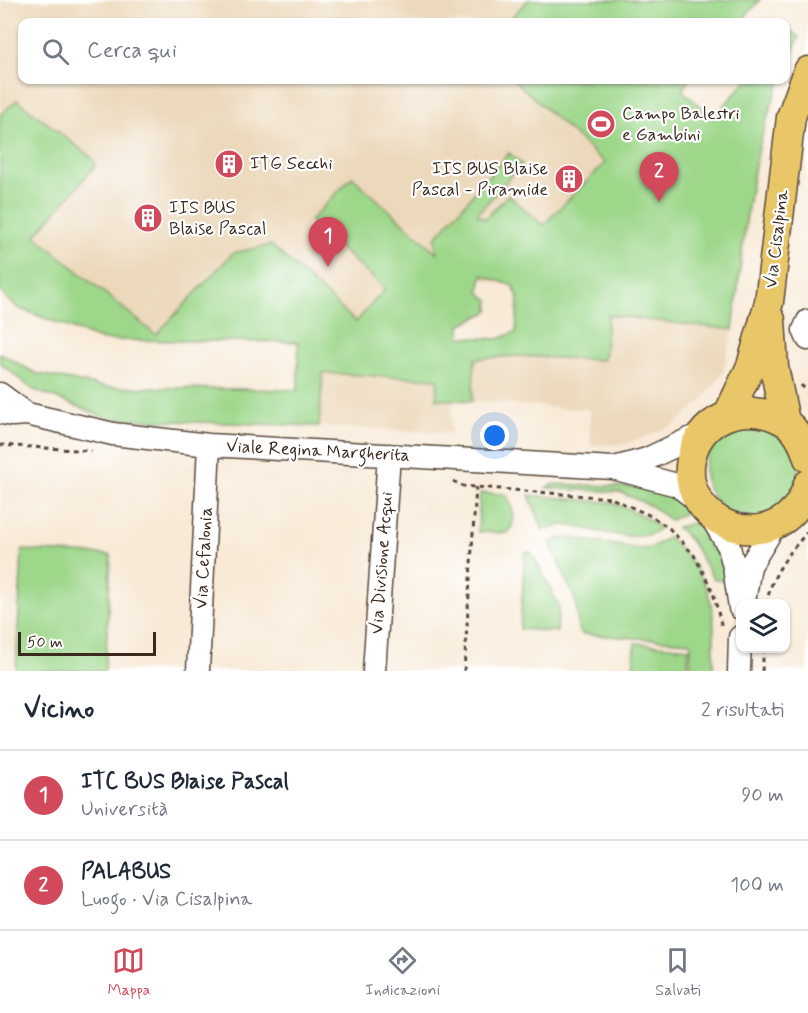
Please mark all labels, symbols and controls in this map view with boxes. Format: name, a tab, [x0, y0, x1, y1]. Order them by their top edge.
search box	[18, 18, 790, 84]
icon: search	[39, 35, 72, 68]
text: Cerca qui	[87, 37, 177, 65]
place label: Campo Balestri e Gambini	[622, 102, 740, 147]
sports icon: Campo Balestri e Gambini	[585, 108, 617, 140]
building icon: ITG Secchi	[213, 148, 245, 180]
place label: ITG Secchi	[250, 152, 332, 176]
pin: 2	[640, 152, 678, 202]
place label: IIS BUS Blaise Pascal - Piramide	[412, 157, 548, 202]
building icon: IIS BUS Blaise Pascal - Piramide	[553, 163, 585, 195]
street label: Via Cisalpina	[759, 188, 795, 290]
place label: IIS BUS Blaise Pascal	[169, 196, 267, 241]
building icon: IIS BUS Blaise Pascal	[132, 202, 164, 234]
pin: 1	[308, 218, 348, 267]
your location	[480, 421, 509, 450]
street label: Viale Regina Margherita	[225, 434, 410, 470]
street label: Via Divisione Acqui	[365, 491, 399, 635]
street label: Via Cefalonia	[189, 506, 219, 610]
map controls	[736, 599, 790, 653]
button: layers	[736, 599, 790, 653]
scale bar	[18, 629, 156, 656]
text: 50 m	[27, 632, 63, 653]
text: Vicino	[24, 693, 94, 727]
text: 2 risultati	[701, 697, 784, 724]
text: ITC BUS Blaise Pascal	[81, 768, 289, 796]
text: 1	[39, 782, 48, 809]
text: 90 m	[741, 782, 784, 809]
text: Università	[81, 796, 168, 823]
text: PALABUS	[81, 858, 171, 886]
text: 2	[39, 872, 48, 899]
text: 100 m	[730, 872, 784, 899]
text: Luogo · Via Cisalpina	[81, 886, 252, 913]
tab: Mappa	[108, 944, 150, 1001]
tab: Indicazioni	[365, 944, 440, 1001]
tab: Salvati	[655, 944, 700, 1001]

